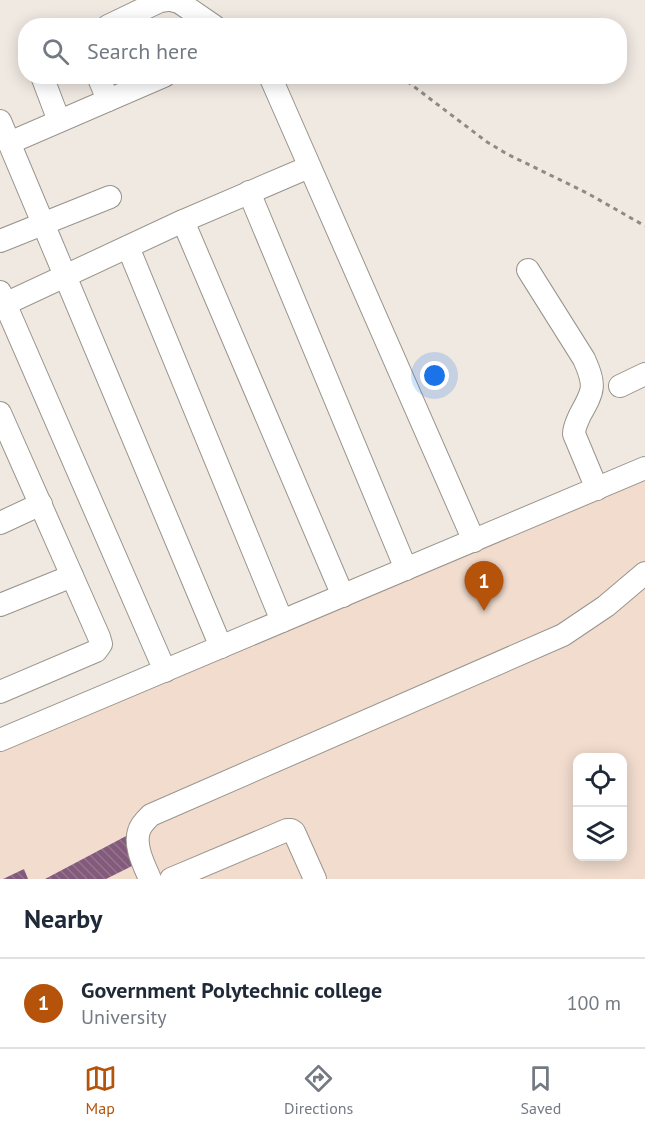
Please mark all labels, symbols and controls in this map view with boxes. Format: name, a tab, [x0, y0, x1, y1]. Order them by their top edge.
search box	[18, 18, 627, 84]
icon: search	[39, 35, 72, 68]
text: Search here	[87, 37, 198, 65]
your location	[420, 361, 449, 390]
pin: 1	[464, 562, 504, 611]
map controls	[573, 753, 627, 861]
button: locate	[573, 753, 627, 807]
button: layers	[573, 807, 627, 861]
text: Nearby	[24, 902, 102, 935]
text: Government Polytechnic college	[81, 976, 382, 1004]
text: 1	[38, 990, 49, 1016]
text: 100 m	[567, 990, 621, 1016]
text: University	[81, 1004, 167, 1030]
tab: Map	[84, 1062, 117, 1118]
tab: Directions	[284, 1062, 353, 1118]
tab: Saved	[521, 1062, 561, 1118]

